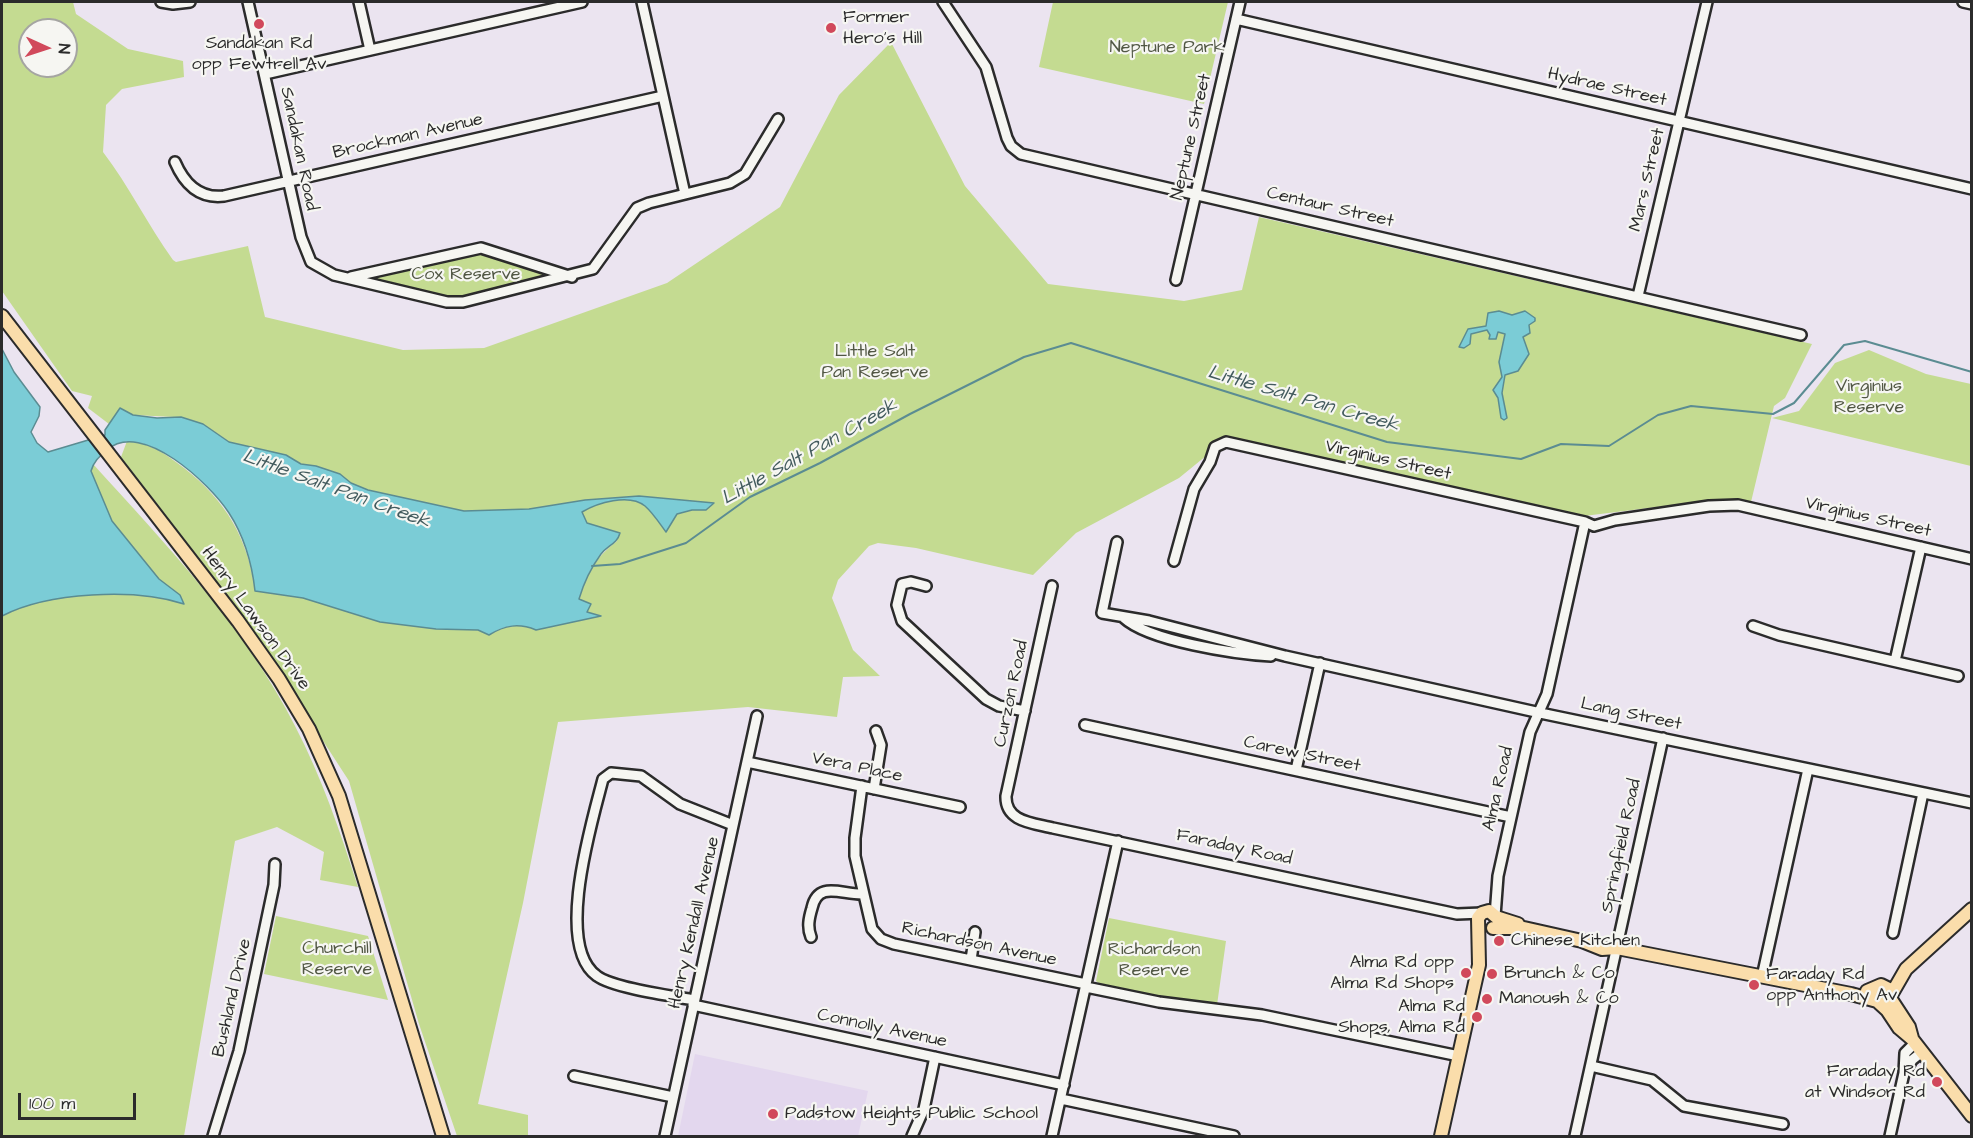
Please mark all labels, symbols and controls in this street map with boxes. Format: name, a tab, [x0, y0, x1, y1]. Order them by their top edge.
place label: Former Hero's Hill	[843, 7, 922, 50]
marker: Sandakan Rd opp Fewtrell Av	[252, 17, 266, 31]
north arrow	[18, 18, 78, 78]
marker: Former Hero's Hill	[824, 21, 838, 35]
place label: Sandakan Rd opp Fewtrell Av	[192, 33, 326, 76]
park label: Neptune Park	[1109, 37, 1225, 59]
text: N	[53, 43, 75, 54]
street label: Hydrae Street	[1545, 64, 1669, 112]
street label: Neptune Street	[1167, 72, 1217, 202]
street label: Sandakan Road	[274, 85, 322, 213]
street label: Brockman Avenue	[331, 109, 485, 165]
street label: Mars Street	[1626, 126, 1670, 234]
street label: Centaur Street	[1264, 183, 1396, 233]
park label: Cox Reserve	[412, 264, 520, 286]
park label: Little Salt Pan Reserve	[821, 341, 929, 384]
water label: Little Salt Pan Creek	[1205, 361, 1401, 439]
park label: Virginius Reserve	[1834, 376, 1904, 418]
water label: Little Salt Pan Creek	[718, 395, 902, 511]
street label: Virginius Street	[1323, 436, 1453, 486]
water label: Little Salt Pan Creek	[239, 445, 433, 535]
street label: Virginius Street	[1803, 493, 1933, 543]
street label: Henry Lawson Drive	[196, 543, 314, 695]
street label: Curzon Road	[990, 639, 1034, 749]
street label: Lang Street	[1579, 694, 1683, 736]
street label: Carew Street	[1242, 732, 1362, 778]
street label: Alma Road	[1479, 745, 1519, 833]
street label: Vera Place	[810, 748, 904, 788]
street label: Springfield Road	[1597, 777, 1647, 915]
street label: Faraday Road	[1174, 825, 1294, 871]
street label: Henry Kendall Avenue	[665, 835, 725, 1011]
street label: Richardson Avenue	[899, 918, 1059, 972]
place label: Chinese Kitchen	[1511, 930, 1640, 952]
marker: Chinese Kitchen	[1492, 934, 1506, 948]
street label: Bushland Drive	[209, 937, 257, 1059]
park label: Churchill Reserve	[302, 938, 372, 980]
park label: Richardson Reserve	[1108, 939, 1200, 982]
place label: Alma Rd opp Alma Rd Shops	[1330, 952, 1454, 994]
place label: Brunch & Co	[1504, 963, 1615, 985]
place label: Faraday Rd opp Anthony Av	[1766, 964, 1897, 1006]
marker: Alma Rd opp Alma Rd Shops	[1459, 966, 1473, 980]
marker: Brunch & Co	[1485, 967, 1499, 981]
marker: Faraday Rd opp Anthony Av	[1747, 978, 1761, 992]
place label: Manoush & Co	[1499, 988, 1619, 1010]
marker: Manoush & Co	[1480, 992, 1494, 1006]
place label: Alma Rd Shops, Alma Rd	[1338, 996, 1465, 1038]
street label: Connolly Avenue	[815, 1005, 949, 1053]
marker: Alma Rd Shops, Alma Rd	[1470, 1010, 1484, 1024]
place label: Faraday Rd at Windsor Rd	[1805, 1061, 1925, 1104]
marker: Faraday Rd at Windsor Rd	[1930, 1075, 1944, 1089]
scale bar	[21, 1081, 140, 1119]
text: 100 m	[29, 1091, 75, 1116]
place label: Padstow Heights Public School	[785, 1103, 1038, 1125]
marker: Padstow Heights Public School	[766, 1107, 780, 1121]

